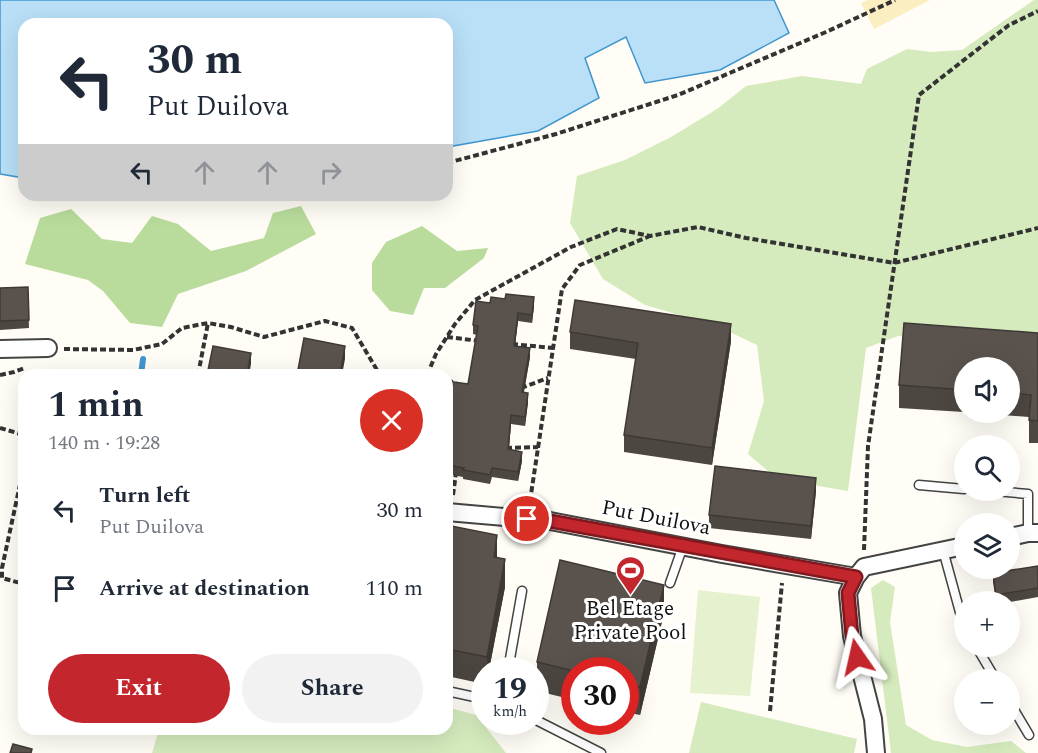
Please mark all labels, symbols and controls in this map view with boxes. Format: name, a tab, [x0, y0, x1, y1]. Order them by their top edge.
text: 30 m	[147, 29, 242, 92]
icon: left	[48, 42, 126, 120]
text: Put Duilova	[147, 86, 289, 128]
icon: left	[125, 156, 158, 189]
icon: ahead	[188, 156, 221, 189]
icon: ahead	[251, 156, 284, 189]
icon: right	[314, 156, 347, 189]
map controls	[954, 357, 1020, 735]
button: sound	[954, 357, 1020, 423]
text: 1 min	[48, 378, 144, 433]
button: close	[360, 389, 423, 452]
text: 140 m · 19:28	[48, 428, 160, 458]
button: search	[954, 435, 1020, 501]
text: Turn left	[99, 479, 191, 512]
street label: Put Duilova	[599, 492, 714, 544]
pin	[501, 493, 552, 544]
icon: left	[48, 494, 81, 527]
text: 30 m	[377, 494, 423, 527]
icon: arrive	[510, 502, 543, 535]
text: Put Duilova	[99, 512, 204, 542]
button: layers	[954, 513, 1020, 579]
sports icon: Bel Etage Private Pool	[614, 554, 646, 596]
icon: arrive	[48, 572, 81, 605]
text: Arrive at destination	[99, 572, 310, 605]
text: 110 m	[366, 572, 423, 605]
button: +	[954, 591, 1020, 657]
place label: Bel Etage Private Pool	[573, 593, 687, 649]
position arrow	[825, 625, 889, 689]
button: Exit	[48, 654, 230, 723]
button: Share	[242, 654, 423, 723]
speed limit sign: 30	[561, 657, 639, 735]
text: 19	[493, 666, 527, 712]
button: −	[954, 669, 1020, 735]
text: km/h	[493, 700, 527, 723]

